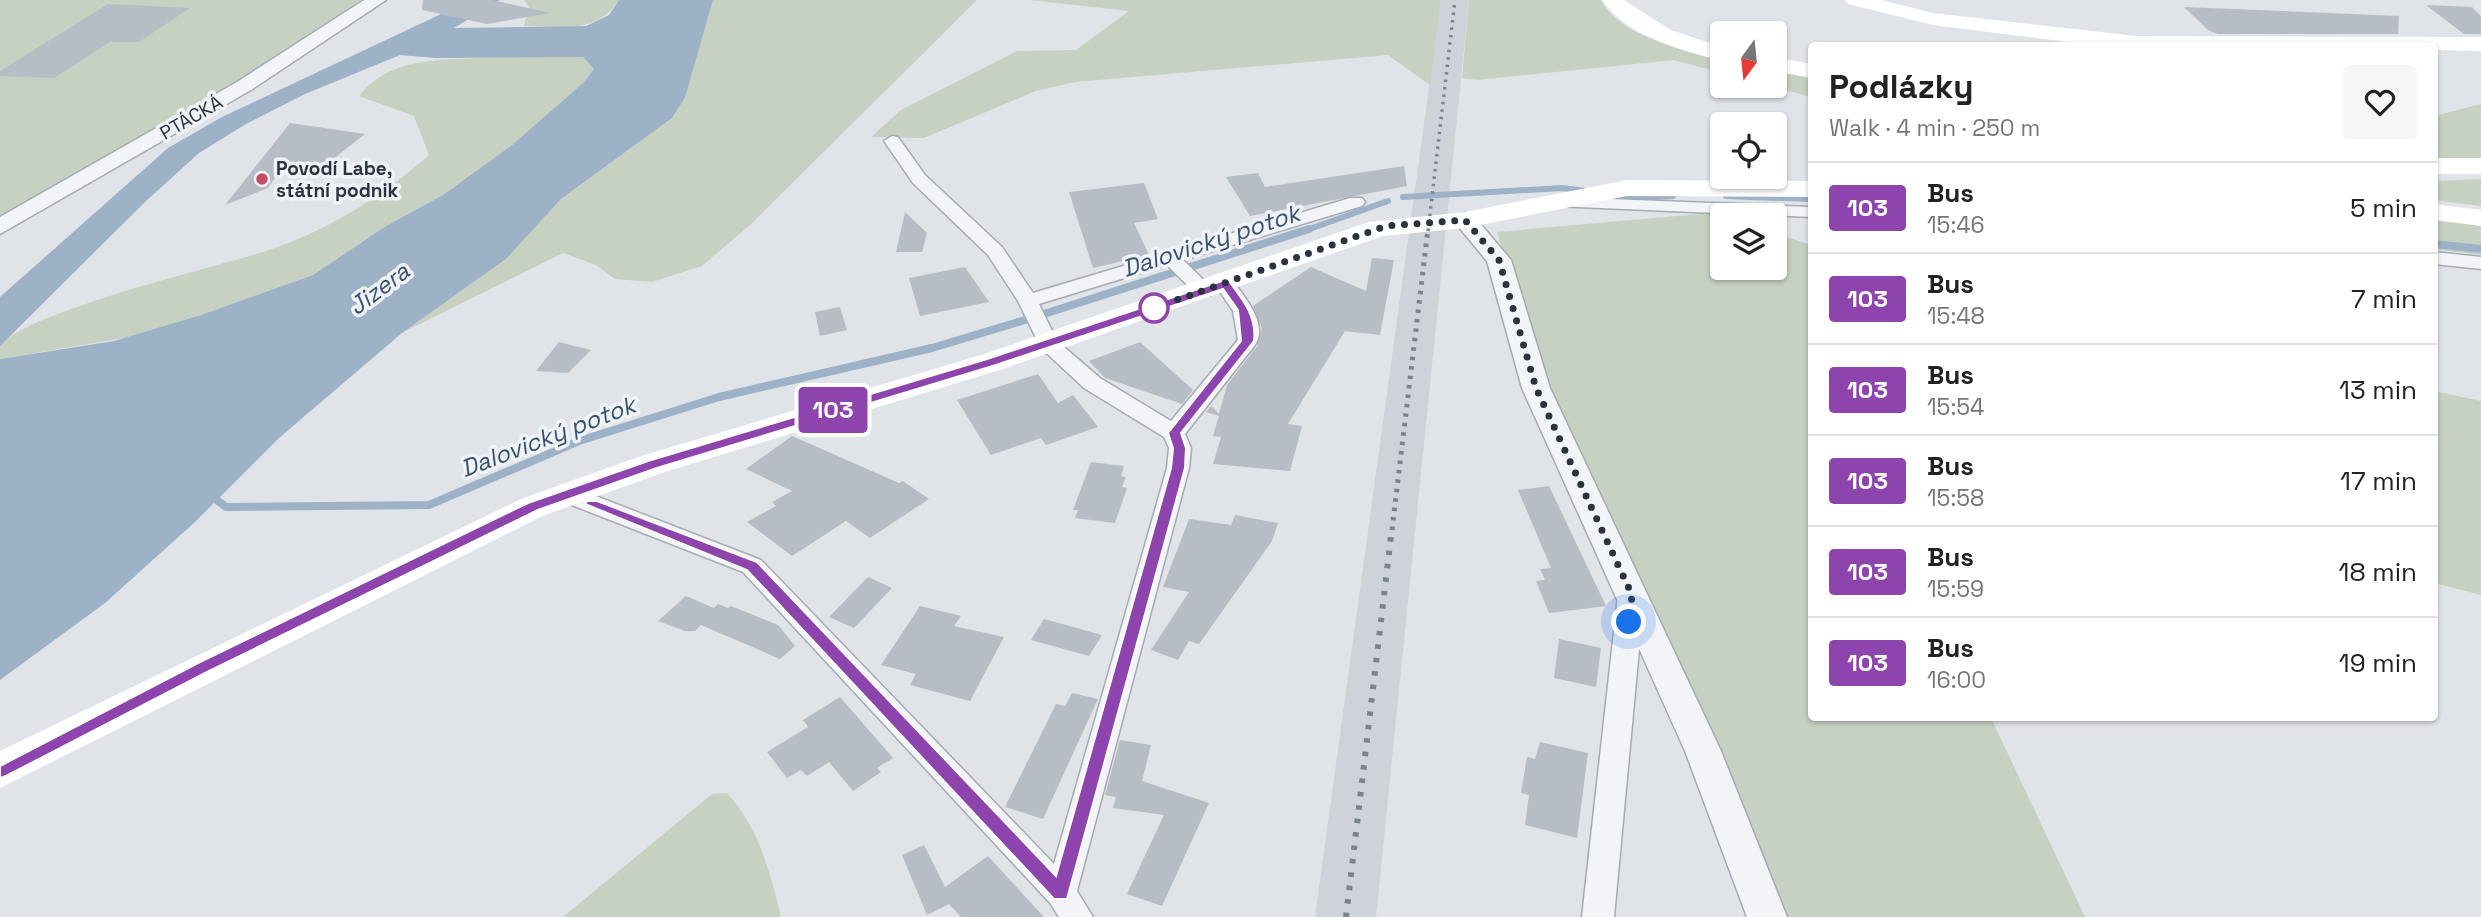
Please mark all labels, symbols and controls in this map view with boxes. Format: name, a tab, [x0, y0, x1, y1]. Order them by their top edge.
north arrow	[1710, 21, 1787, 98]
map controls	[1710, 21, 1787, 280]
button: heart	[2343, 65, 2417, 139]
text: Podlázky	[1829, 66, 1974, 108]
street label: PTÁCKÁ	[155, 89, 227, 145]
button: locate	[1710, 112, 1787, 189]
text: Walk · 4 min · 250 m	[1829, 113, 2040, 143]
place label: Povodí Labe, státní podnik	[276, 156, 399, 203]
marker: Povodí Labe, státní podnik	[254, 171, 270, 187]
text: Bus	[1927, 176, 1974, 210]
text: 5 min	[2350, 191, 2417, 225]
text: 103	[1847, 192, 1888, 223]
water label: Dalovický potok	[1118, 196, 1307, 284]
button: layers	[1710, 203, 1787, 280]
text: 15:46	[1927, 210, 1985, 240]
water label: Jizera	[342, 255, 416, 322]
text: Bus	[1927, 267, 1974, 301]
text: 7 min	[2351, 282, 2417, 316]
text: 103	[1847, 283, 1888, 314]
unlabelled marker	[1139, 293, 1169, 323]
text: 15:48	[1927, 301, 1985, 331]
text: Bus	[1927, 358, 1974, 392]
text: 13 min	[2339, 373, 2417, 407]
text: 103	[1847, 374, 1888, 405]
line badge: 103	[793, 387, 873, 433]
water label: Dalovický potok	[456, 388, 643, 484]
text: 15:54	[1927, 392, 1984, 422]
text: 103	[813, 394, 854, 425]
text: Bus	[1927, 449, 1974, 483]
text: 17 min	[2340, 464, 2417, 498]
text: 103	[1847, 465, 1888, 496]
text: 15:58	[1927, 483, 1984, 513]
text: Bus	[1927, 540, 1974, 574]
text: 18 min	[2339, 555, 2417, 589]
text: 103	[1847, 556, 1888, 587]
text: 15:59	[1927, 574, 1984, 604]
your location	[1611, 604, 1646, 639]
text: Bus	[1927, 631, 1974, 665]
text: 19 min	[2339, 646, 2417, 680]
text: 103	[1847, 647, 1888, 678]
text: 16:00	[1927, 665, 1986, 695]

